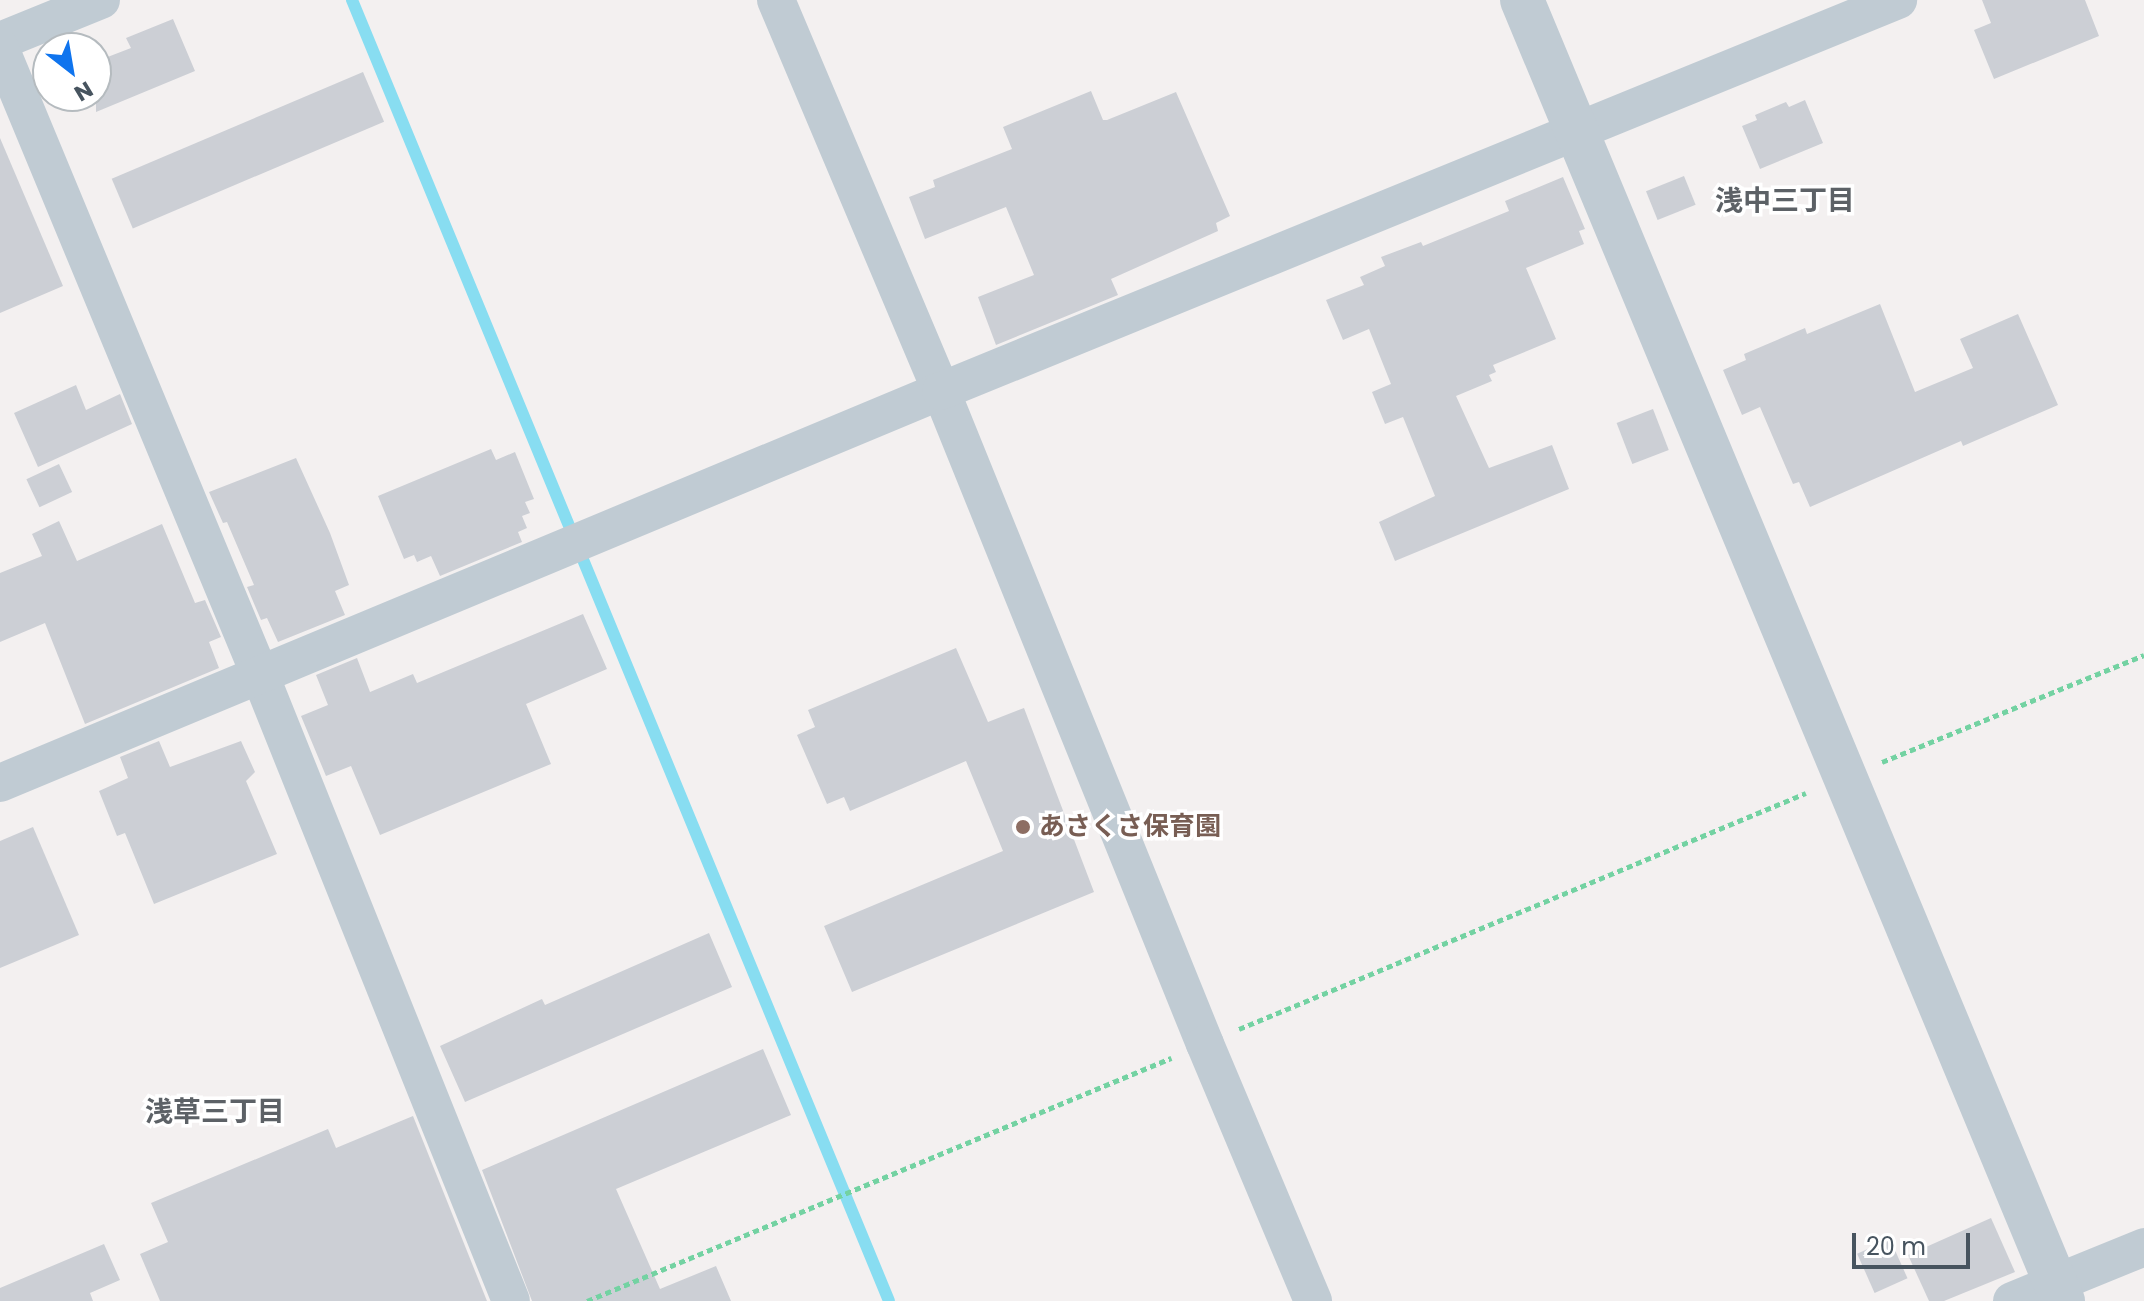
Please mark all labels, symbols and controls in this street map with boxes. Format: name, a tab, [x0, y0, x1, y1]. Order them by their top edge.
north arrow	[32, 32, 112, 112]
text: N	[69, 74, 99, 109]
district label: 浅中三丁目	[1715, 184, 1855, 218]
place label: あさくさ保育園	[1039, 811, 1221, 843]
marker: あさくさ保育園	[1014, 818, 1032, 836]
district label: 浅草三丁目	[145, 1095, 285, 1129]
scale bar	[1856, 1217, 1974, 1267]
text: 20 m	[1866, 1230, 1926, 1263]

